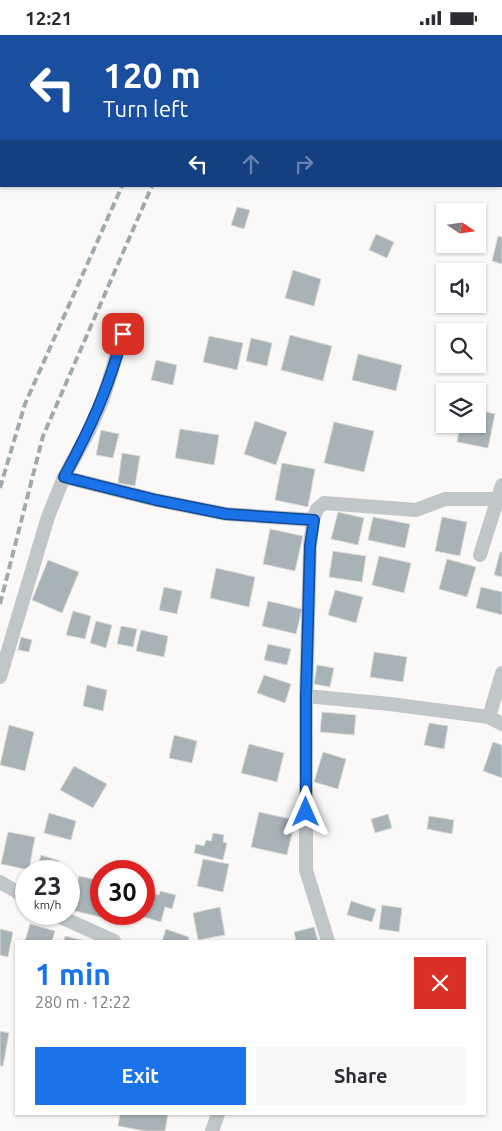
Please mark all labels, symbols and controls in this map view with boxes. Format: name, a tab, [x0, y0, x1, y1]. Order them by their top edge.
text: 12:21	[25, 7, 73, 29]
icon: left	[20, 55, 85, 120]
text: 120 m	[103, 55, 201, 95]
text: Turn left	[103, 96, 188, 121]
icon: left	[184, 150, 212, 178]
icon: ahead	[237, 150, 265, 178]
icon: right	[290, 150, 318, 178]
north arrow	[436, 203, 486, 253]
map controls	[436, 203, 486, 433]
button: sound	[436, 263, 486, 313]
pin	[102, 313, 144, 355]
icon: arrive	[109, 320, 137, 348]
button: search	[436, 323, 486, 373]
button: layers	[436, 383, 486, 433]
position arrow	[279, 785, 331, 837]
speed limit sign: 30	[90, 860, 155, 925]
text: 23	[33, 872, 62, 900]
text: km/h	[34, 898, 61, 911]
text: 1 min	[35, 957, 111, 991]
button: close	[414, 957, 466, 1009]
text: 280 m · 12:22	[35, 993, 131, 1011]
button: Exit	[35, 1047, 246, 1105]
button: Share	[256, 1047, 466, 1105]

